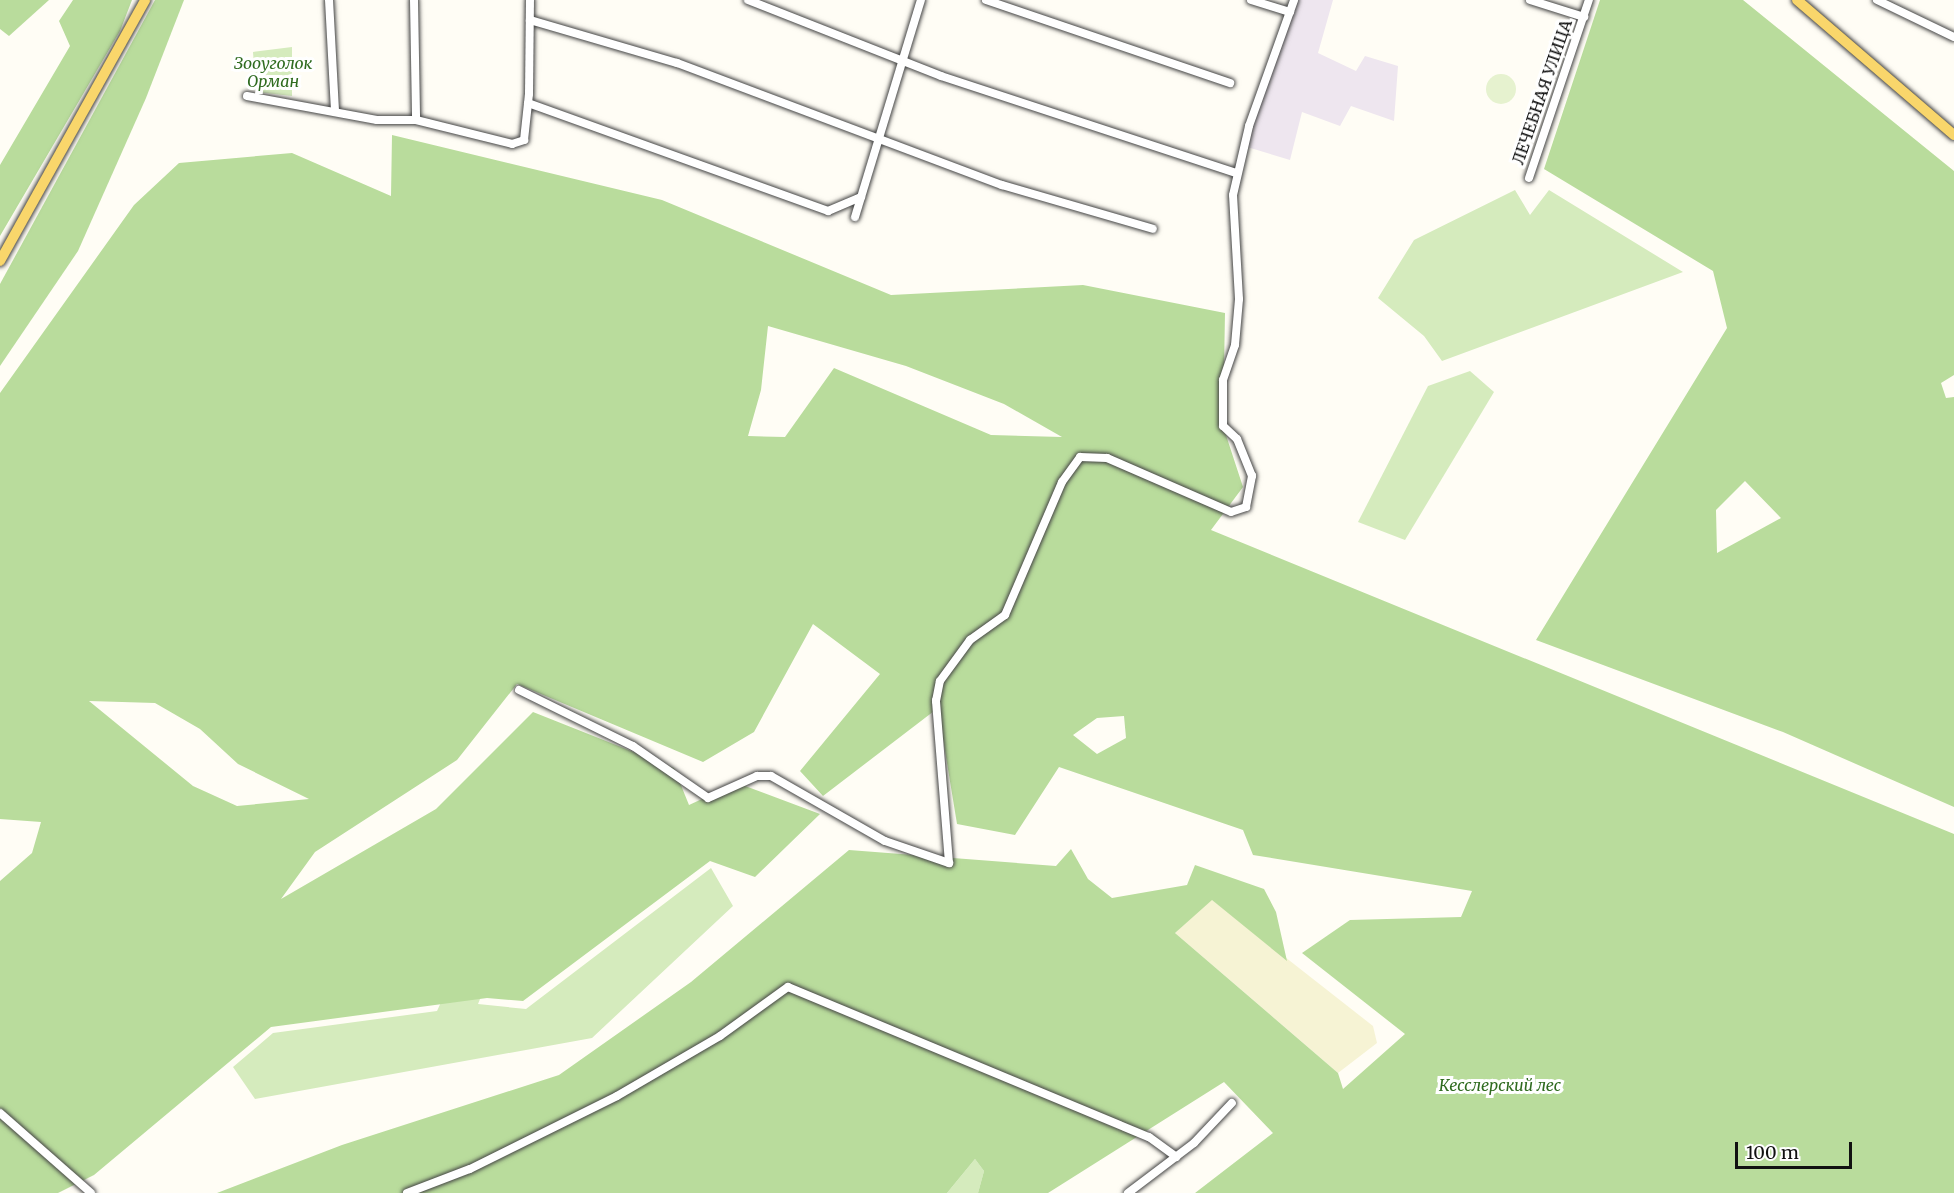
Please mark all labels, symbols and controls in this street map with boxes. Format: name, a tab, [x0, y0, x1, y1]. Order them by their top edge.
street label: ЛЕЧЕБНАЯ УЛИЦА	[1508, 17, 1576, 167]
park label: Зооуголок Орман	[234, 53, 312, 91]
park label: Кесслерский лес	[1439, 1075, 1561, 1095]
scale bar	[1738, 1130, 1855, 1168]
text: 100 m	[1746, 1141, 1799, 1164]

